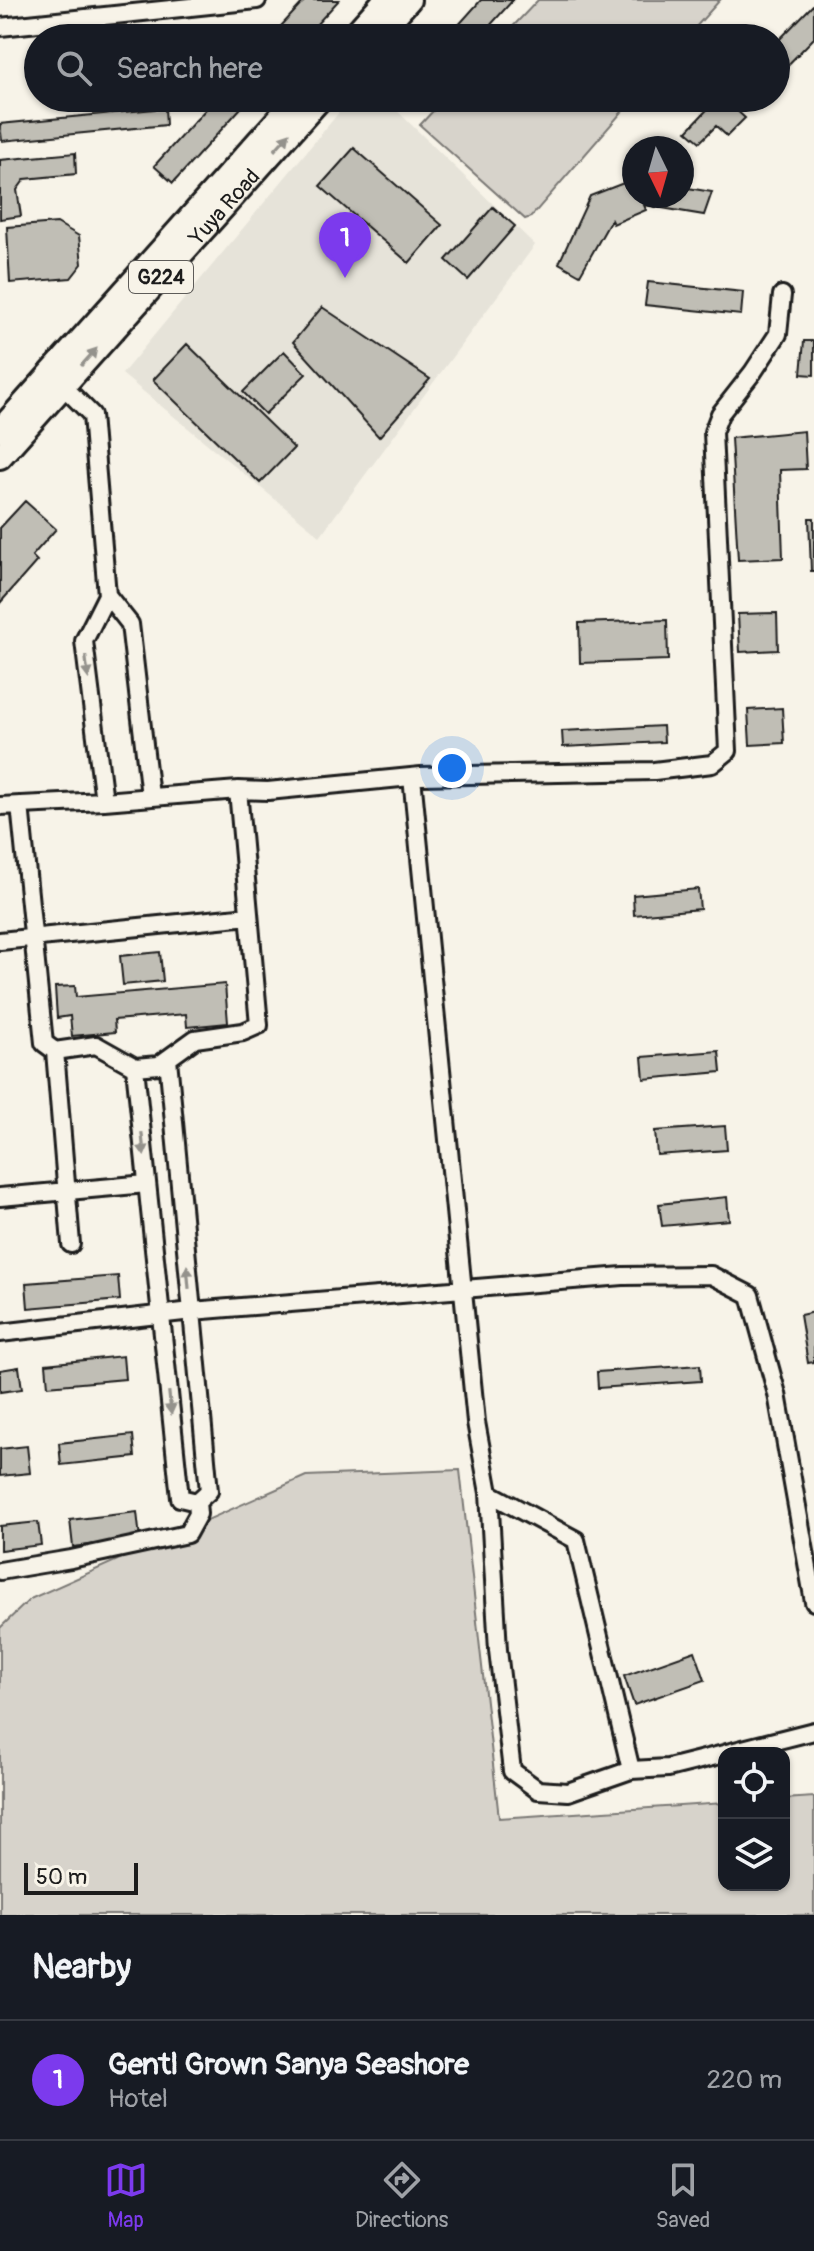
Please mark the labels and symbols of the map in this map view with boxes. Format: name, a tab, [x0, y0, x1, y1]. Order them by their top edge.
one-way arrow	[272, 133, 290, 152]
north arrow	[622, 136, 694, 208]
street label: Yuya Road	[183, 163, 266, 252]
pin: 1	[319, 212, 371, 278]
road number: G224	[129, 261, 193, 293]
one-way arrow	[80, 348, 98, 367]
one-way arrow	[81, 655, 94, 680]
your location	[432, 748, 472, 788]
one-way arrow	[136, 1132, 149, 1157]
one-way arrow	[182, 1264, 195, 1289]
one-way arrow	[164, 1391, 177, 1416]
scale bar	[24, 1859, 138, 1895]

